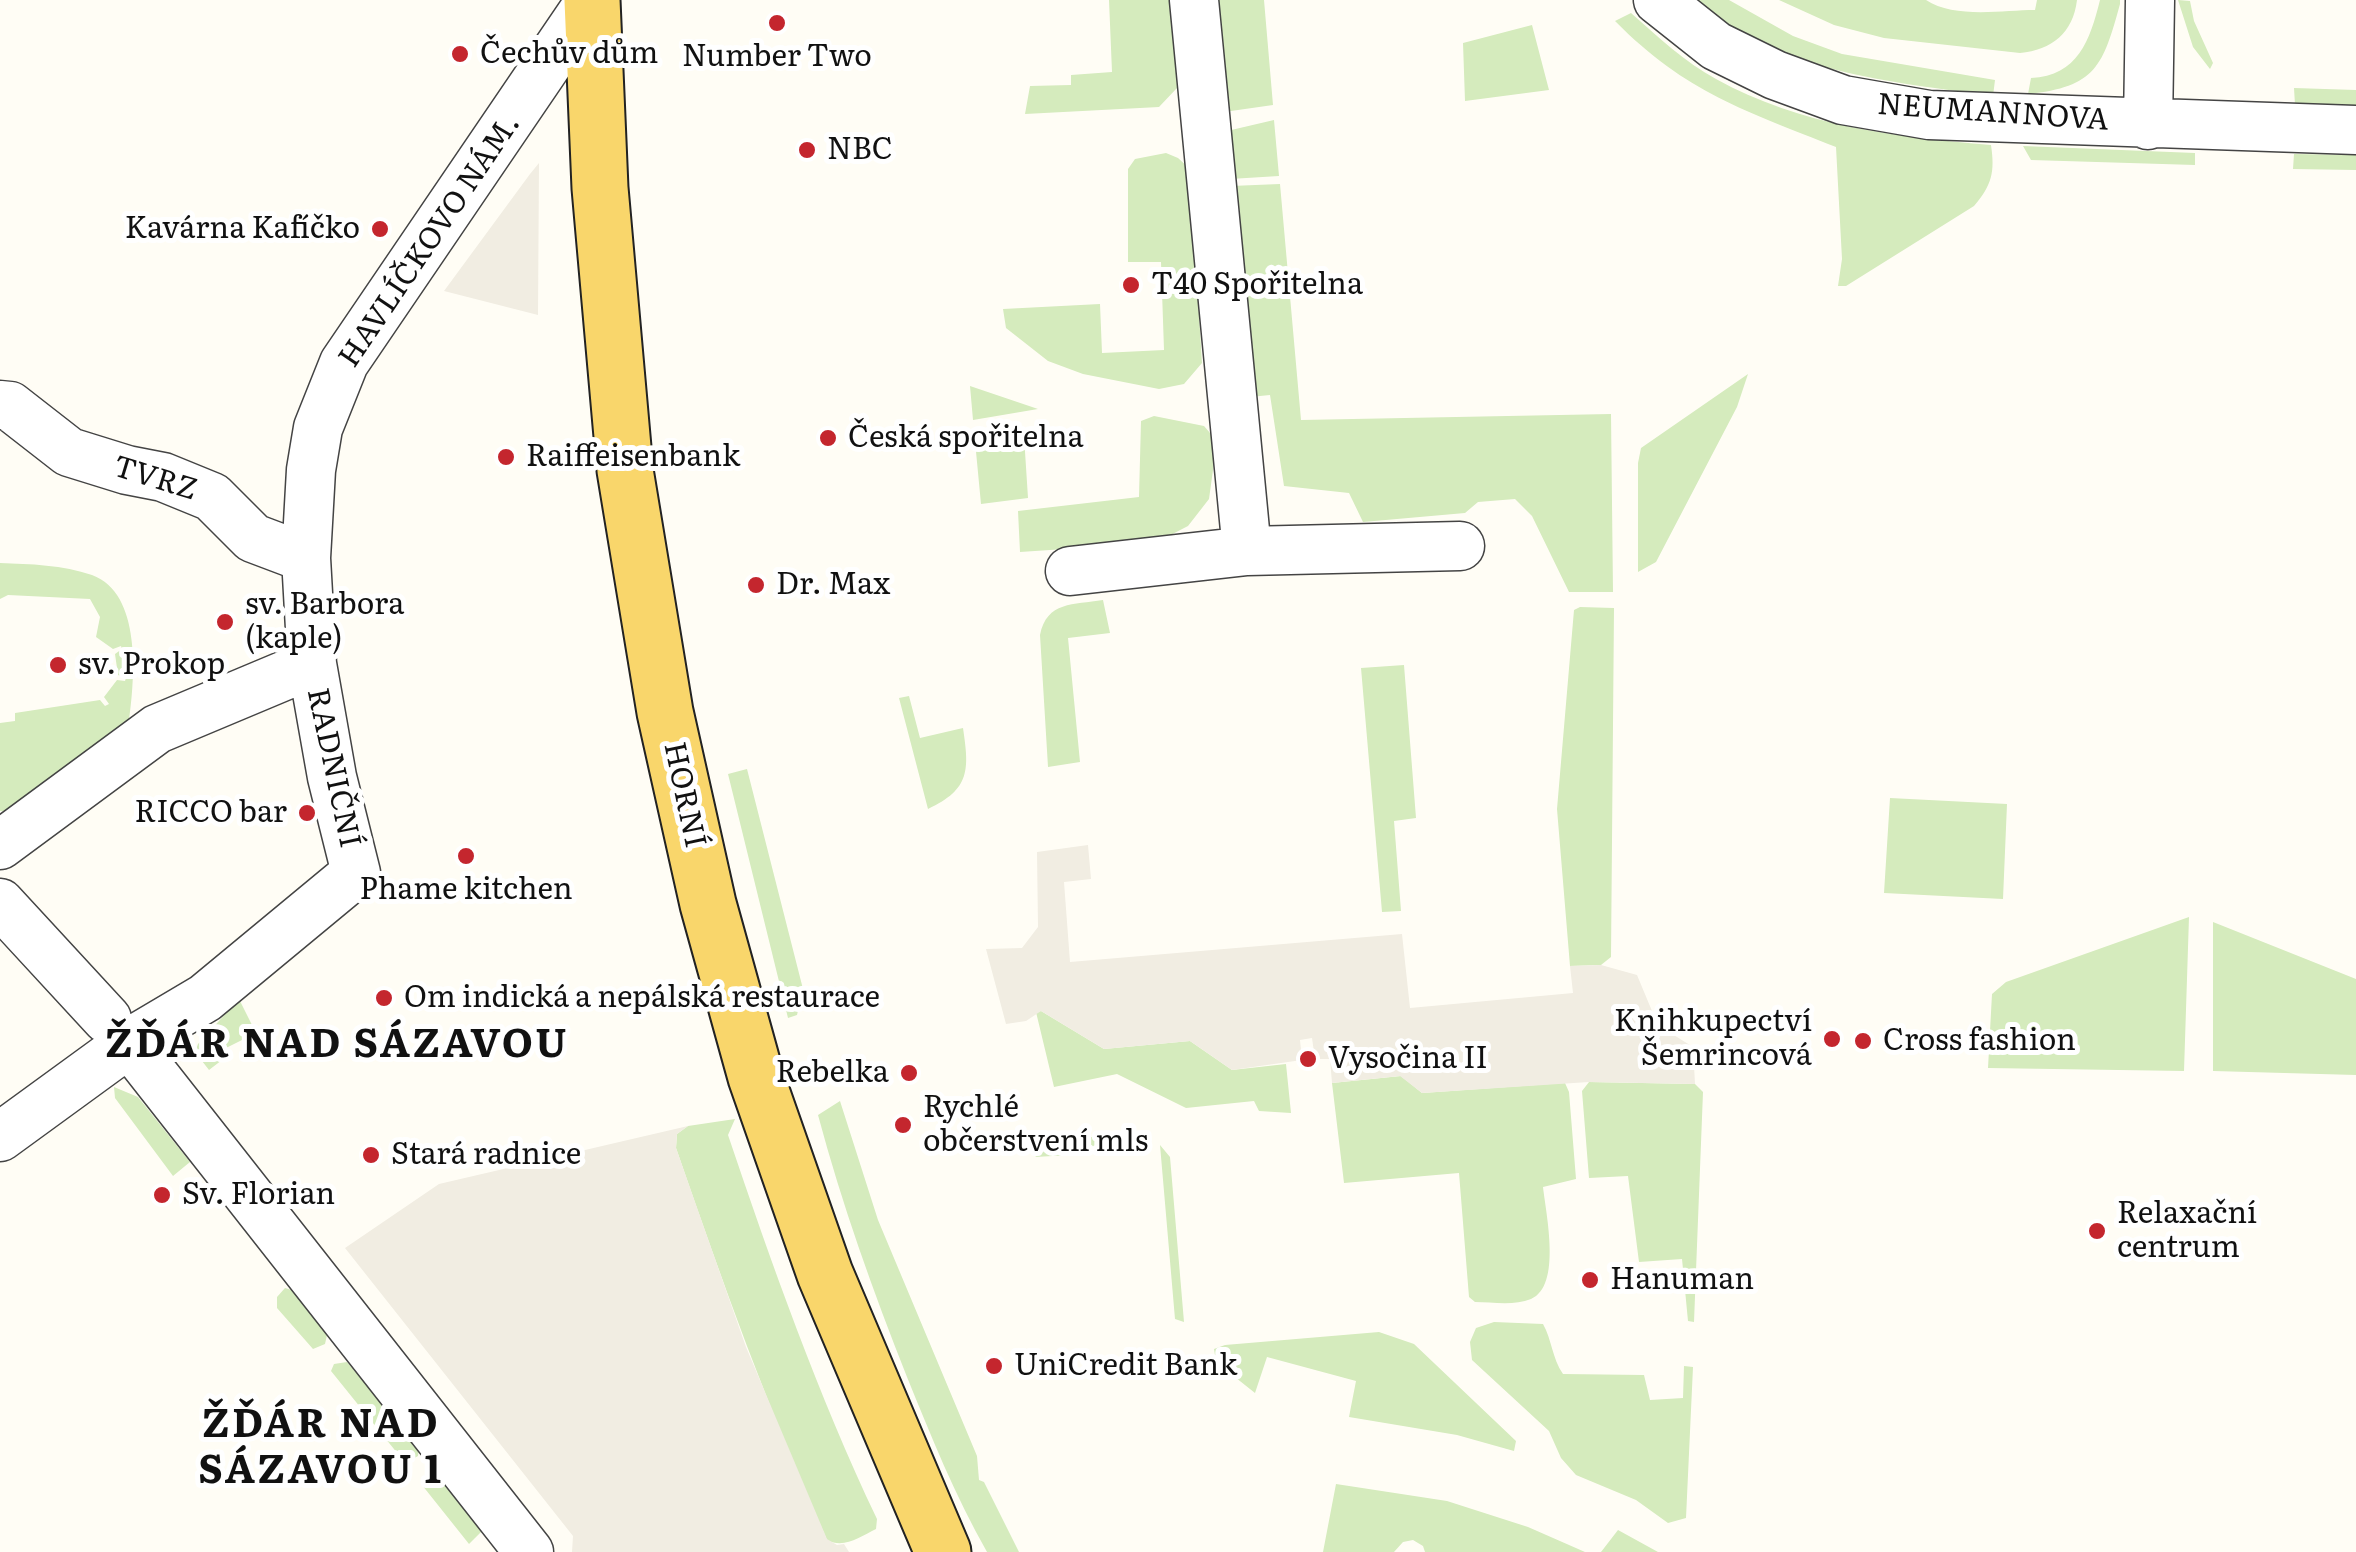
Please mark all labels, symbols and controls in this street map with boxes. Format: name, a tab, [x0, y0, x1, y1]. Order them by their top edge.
marker: Number Two	[766, 12, 788, 34]
place label: Čechův dům	[480, 36, 658, 72]
place label: Number Two	[682, 39, 872, 75]
marker: Čechův dům	[449, 43, 471, 65]
street label: NEUMANNOVA	[1876, 87, 2110, 139]
street label: HAVLÍČKOVO NÁM.	[332, 108, 528, 374]
place label: NBC	[827, 132, 893, 168]
marker: NBC	[796, 139, 818, 161]
place label: Kavárna Kafíčko	[125, 211, 360, 247]
marker: Kavárna Kafíčko	[369, 218, 391, 240]
place label: T40 Spořitelna	[1151, 267, 1363, 303]
marker: T40 Spořitelna	[1120, 274, 1142, 296]
place label: Česká spořitelna	[848, 420, 1084, 456]
marker: Česká spořitelna	[817, 427, 839, 449]
place label: Raiffeisenbank	[526, 439, 740, 475]
marker: Raiffeisenbank	[495, 446, 517, 468]
street label: TVRZ	[109, 449, 201, 509]
place label: Dr. Max	[776, 567, 890, 603]
marker: Dr. Max	[745, 574, 767, 596]
place label: sv. Barbora (kaple)	[245, 587, 404, 658]
marker: sv. Barbora (kaple)	[214, 611, 236, 633]
place label: sv. Prokop	[78, 647, 225, 683]
marker: sv. Prokop	[47, 654, 69, 676]
street label: RADNIČNÍ	[299, 685, 367, 851]
street label: HORNÍ	[655, 739, 713, 851]
place label: RICCO bar	[135, 795, 287, 831]
marker: RICCO bar	[296, 802, 318, 824]
marker: Phame kitchen	[455, 845, 477, 867]
place label: Phame kitchen	[359, 872, 573, 908]
place label: Om indická a nepálská restaurace	[404, 980, 880, 1016]
marker: Om indická a nepálská restaurace	[373, 987, 395, 1009]
place label: Knihkupectví Šemrincová	[1614, 1004, 1812, 1074]
district label: ŽĎÁR NAD SÁZAVOU	[105, 1021, 569, 1069]
place label: Cross fashion	[1883, 1023, 2076, 1059]
marker: Knihkupectví Šemrincová	[1821, 1028, 1843, 1050]
marker: Cross fashion	[1852, 1030, 1874, 1052]
place label: Vysočina II	[1328, 1041, 1488, 1077]
marker: Vysočina II	[1297, 1048, 1319, 1070]
place label: Rebelka	[776, 1055, 889, 1091]
marker: Rebelka	[898, 1062, 920, 1084]
place label: Rychlé občerstvení mls	[923, 1090, 1148, 1160]
marker: Rychlé občerstvení mls	[892, 1114, 914, 1136]
place label: Stará radnice	[391, 1137, 581, 1173]
marker: Stará radnice	[360, 1144, 382, 1166]
place label: Sv. Florian	[182, 1177, 335, 1213]
marker: Sv. Florian	[151, 1184, 173, 1206]
place label: Relaxační centrum	[2117, 1196, 2257, 1266]
marker: Relaxační centrum	[2086, 1220, 2108, 1242]
place label: Hanuman	[1610, 1262, 1754, 1298]
marker: Hanuman	[1579, 1269, 1601, 1291]
place label: UniCredit Bank	[1014, 1348, 1237, 1384]
marker: UniCredit Bank	[983, 1355, 1005, 1377]
district label: ŽĎÁR NAD SÁZAVOU 1	[198, 1401, 444, 1495]

